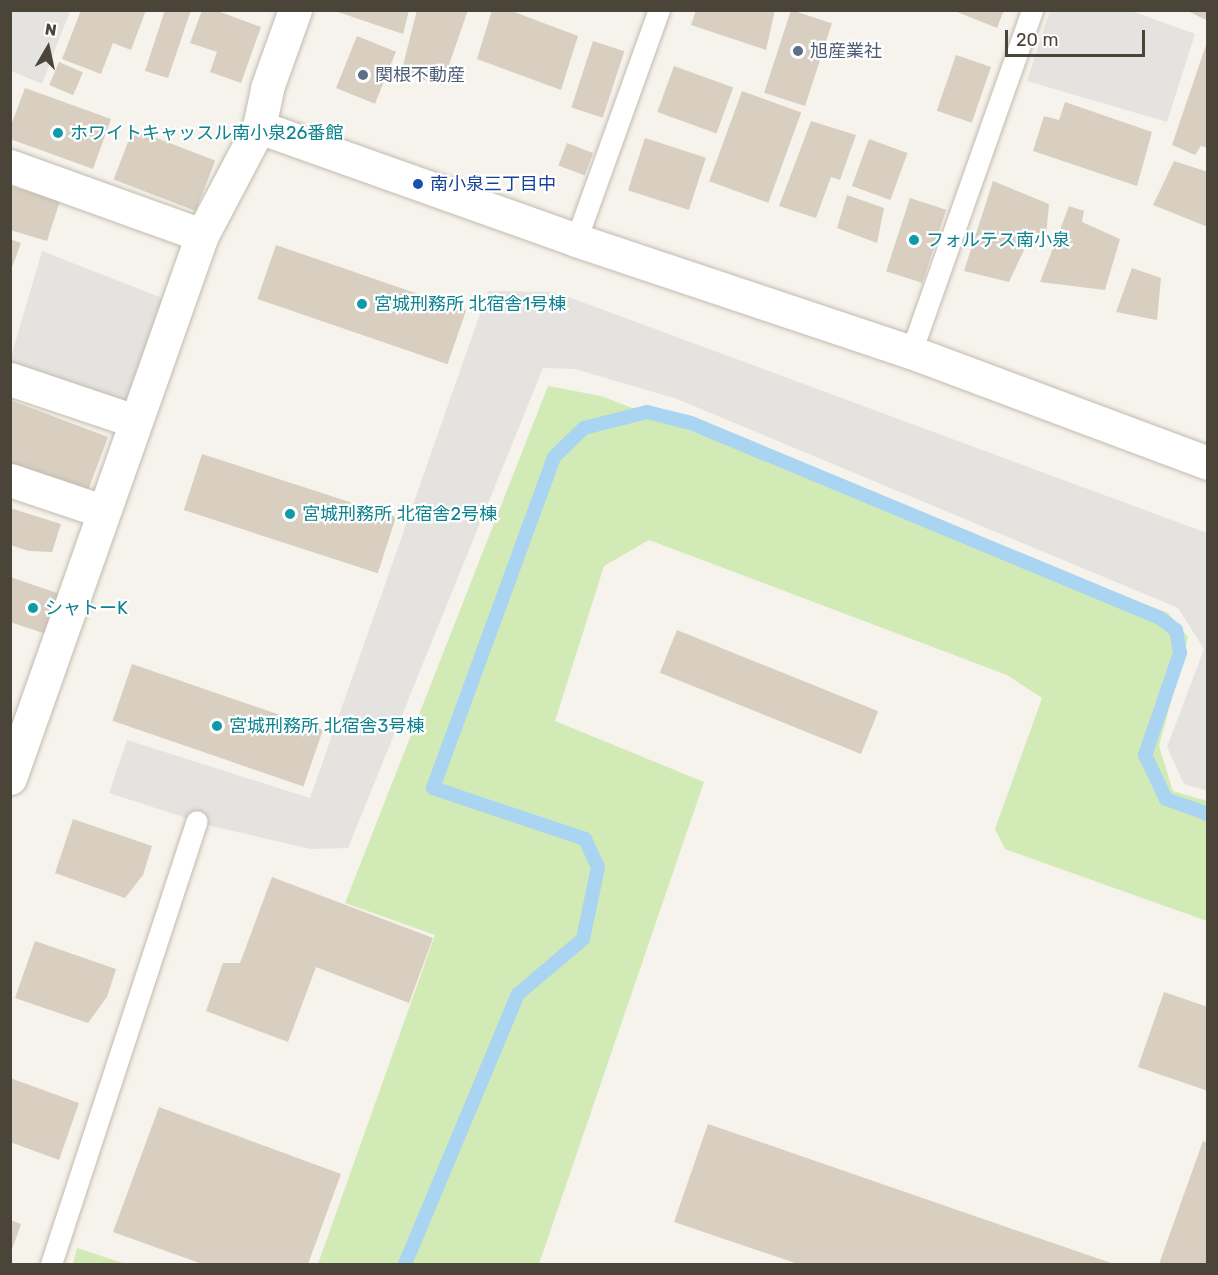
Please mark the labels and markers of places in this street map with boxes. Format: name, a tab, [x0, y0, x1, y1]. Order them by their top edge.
place label: 旭産業社	[810, 40, 882, 62]
marker: 旭産業社	[791, 44, 805, 58]
place label: 関根不動産	[375, 64, 465, 86]
marker: 関根不動産	[356, 68, 370, 82]
place label: ホワイトキャッスル南小泉26番館	[70, 122, 343, 144]
marker: ホワイトキャッスル南小泉26番館	[51, 126, 65, 140]
place label: 南小泉三丁目中	[430, 173, 556, 195]
marker: 南小泉三丁目中	[411, 177, 425, 191]
place label: フォルテス南小泉	[926, 229, 1070, 251]
marker: フォルテス南小泉	[907, 233, 921, 247]
place label: 宮城刑務所 北宿舎1号棟	[374, 293, 566, 315]
marker: 宮城刑務所 北宿舎1号棟	[355, 297, 369, 311]
place label: 宮城刑務所 北宿舎2号棟	[302, 503, 497, 525]
marker: 宮城刑務所 北宿舎2号棟	[283, 507, 297, 521]
place label: シャトーK	[45, 597, 128, 619]
marker: シャトーK	[26, 601, 40, 615]
place label: 宮城刑務所 北宿舎3号棟	[229, 715, 424, 737]
marker: 宮城刑務所 北宿舎3号棟	[210, 719, 224, 733]

